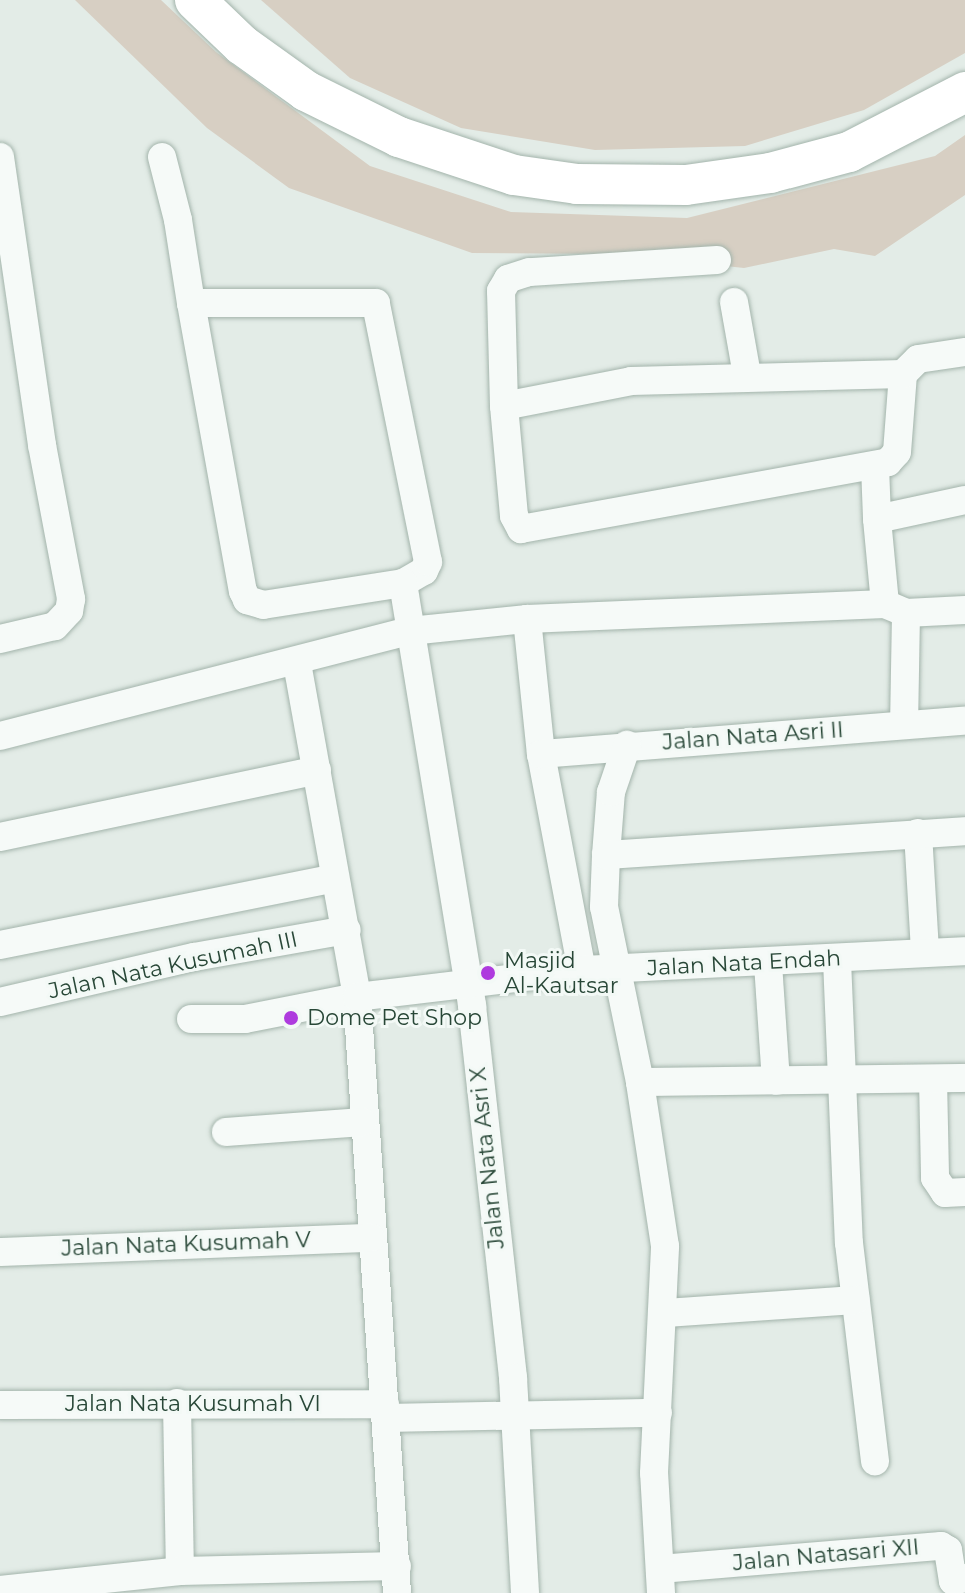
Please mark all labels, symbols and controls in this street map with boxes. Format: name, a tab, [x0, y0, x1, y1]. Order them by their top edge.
street label: Jalan Nata Asri II	[661, 716, 845, 756]
street label: Jalan Nata Kusumah III	[46, 926, 300, 1004]
street label: Jalan Nata Endah	[646, 945, 842, 981]
place label: Masjid Al-Kautsar	[504, 947, 619, 998]
marker: Masjid Al-Kautsar	[479, 964, 497, 982]
place label: Dome Pet Shop	[307, 1005, 482, 1031]
marker: Dome Pet Shop	[282, 1009, 300, 1027]
street label: Jalan Nata Asri X	[464, 1066, 510, 1250]
street label: Jalan Nata Kusumah V	[61, 1226, 311, 1262]
street label: Jalan Nata Kusumah VI	[65, 1391, 321, 1417]
street label: Jalan Natasari XII	[732, 1534, 920, 1576]

